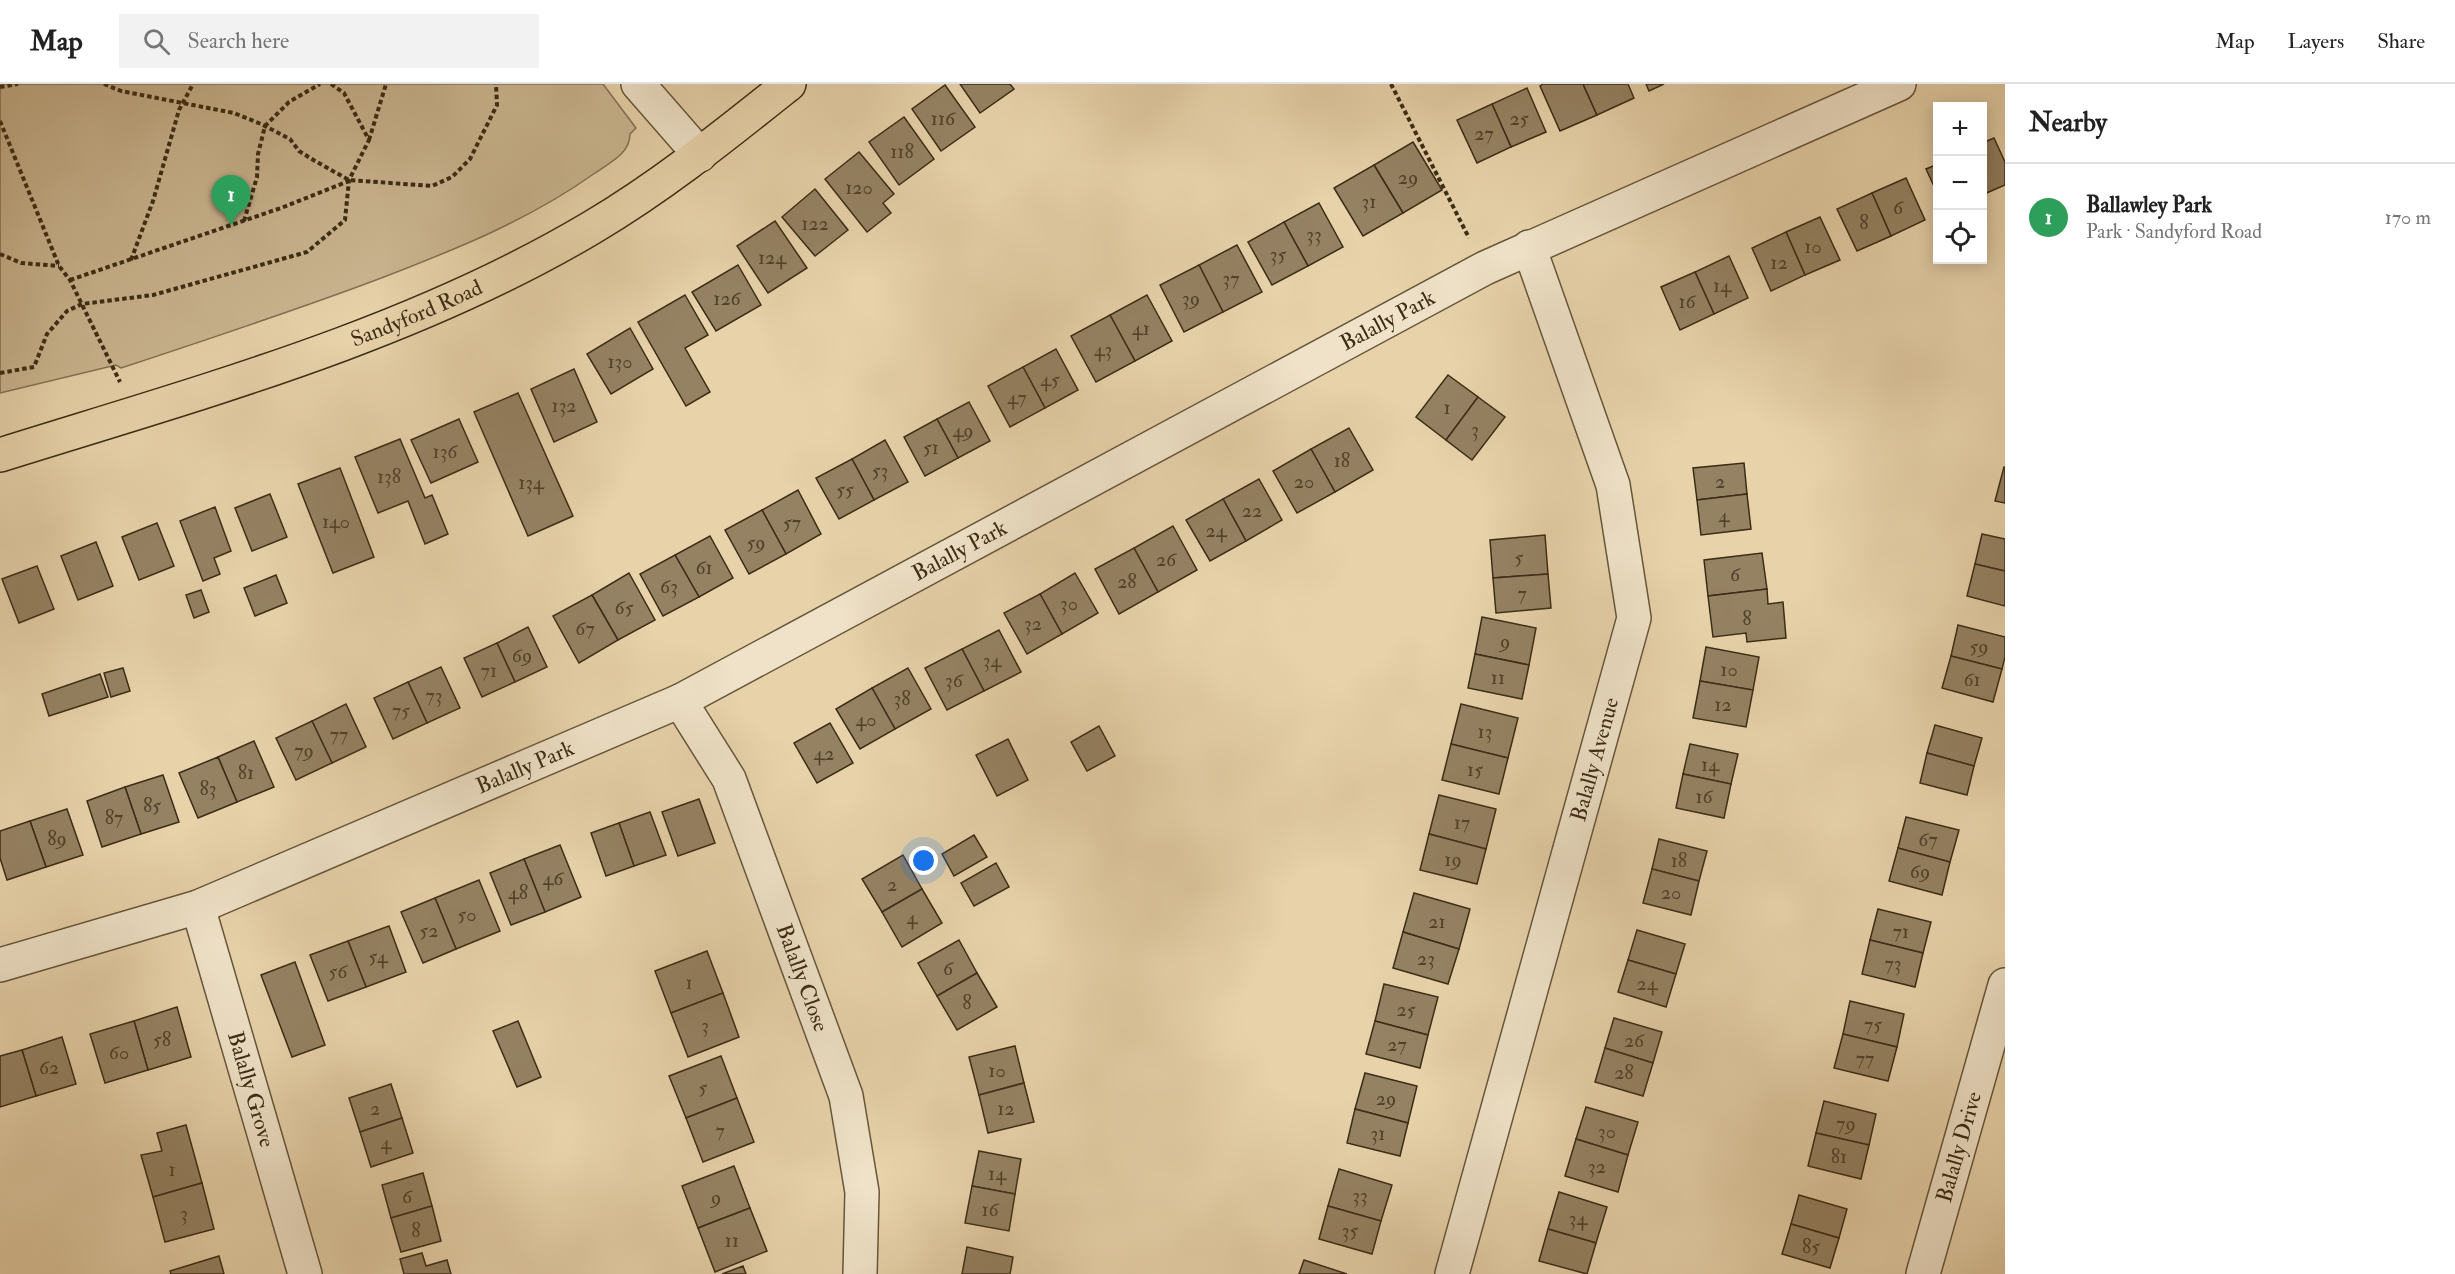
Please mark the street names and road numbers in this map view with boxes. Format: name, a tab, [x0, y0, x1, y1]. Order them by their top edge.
street label: Sandyford Road	[347, 273, 487, 354]
street label: Balally Park	[1335, 283, 1440, 357]
street label: Balally Park	[907, 513, 1012, 588]
street label: Balally Avenue	[1564, 694, 1625, 825]
street label: Balally Park	[472, 734, 579, 800]
street label: Balally Close	[770, 920, 835, 1035]
street label: Balally Grove	[221, 1028, 281, 1151]
street label: Balally Drive	[1930, 1088, 1988, 1206]

